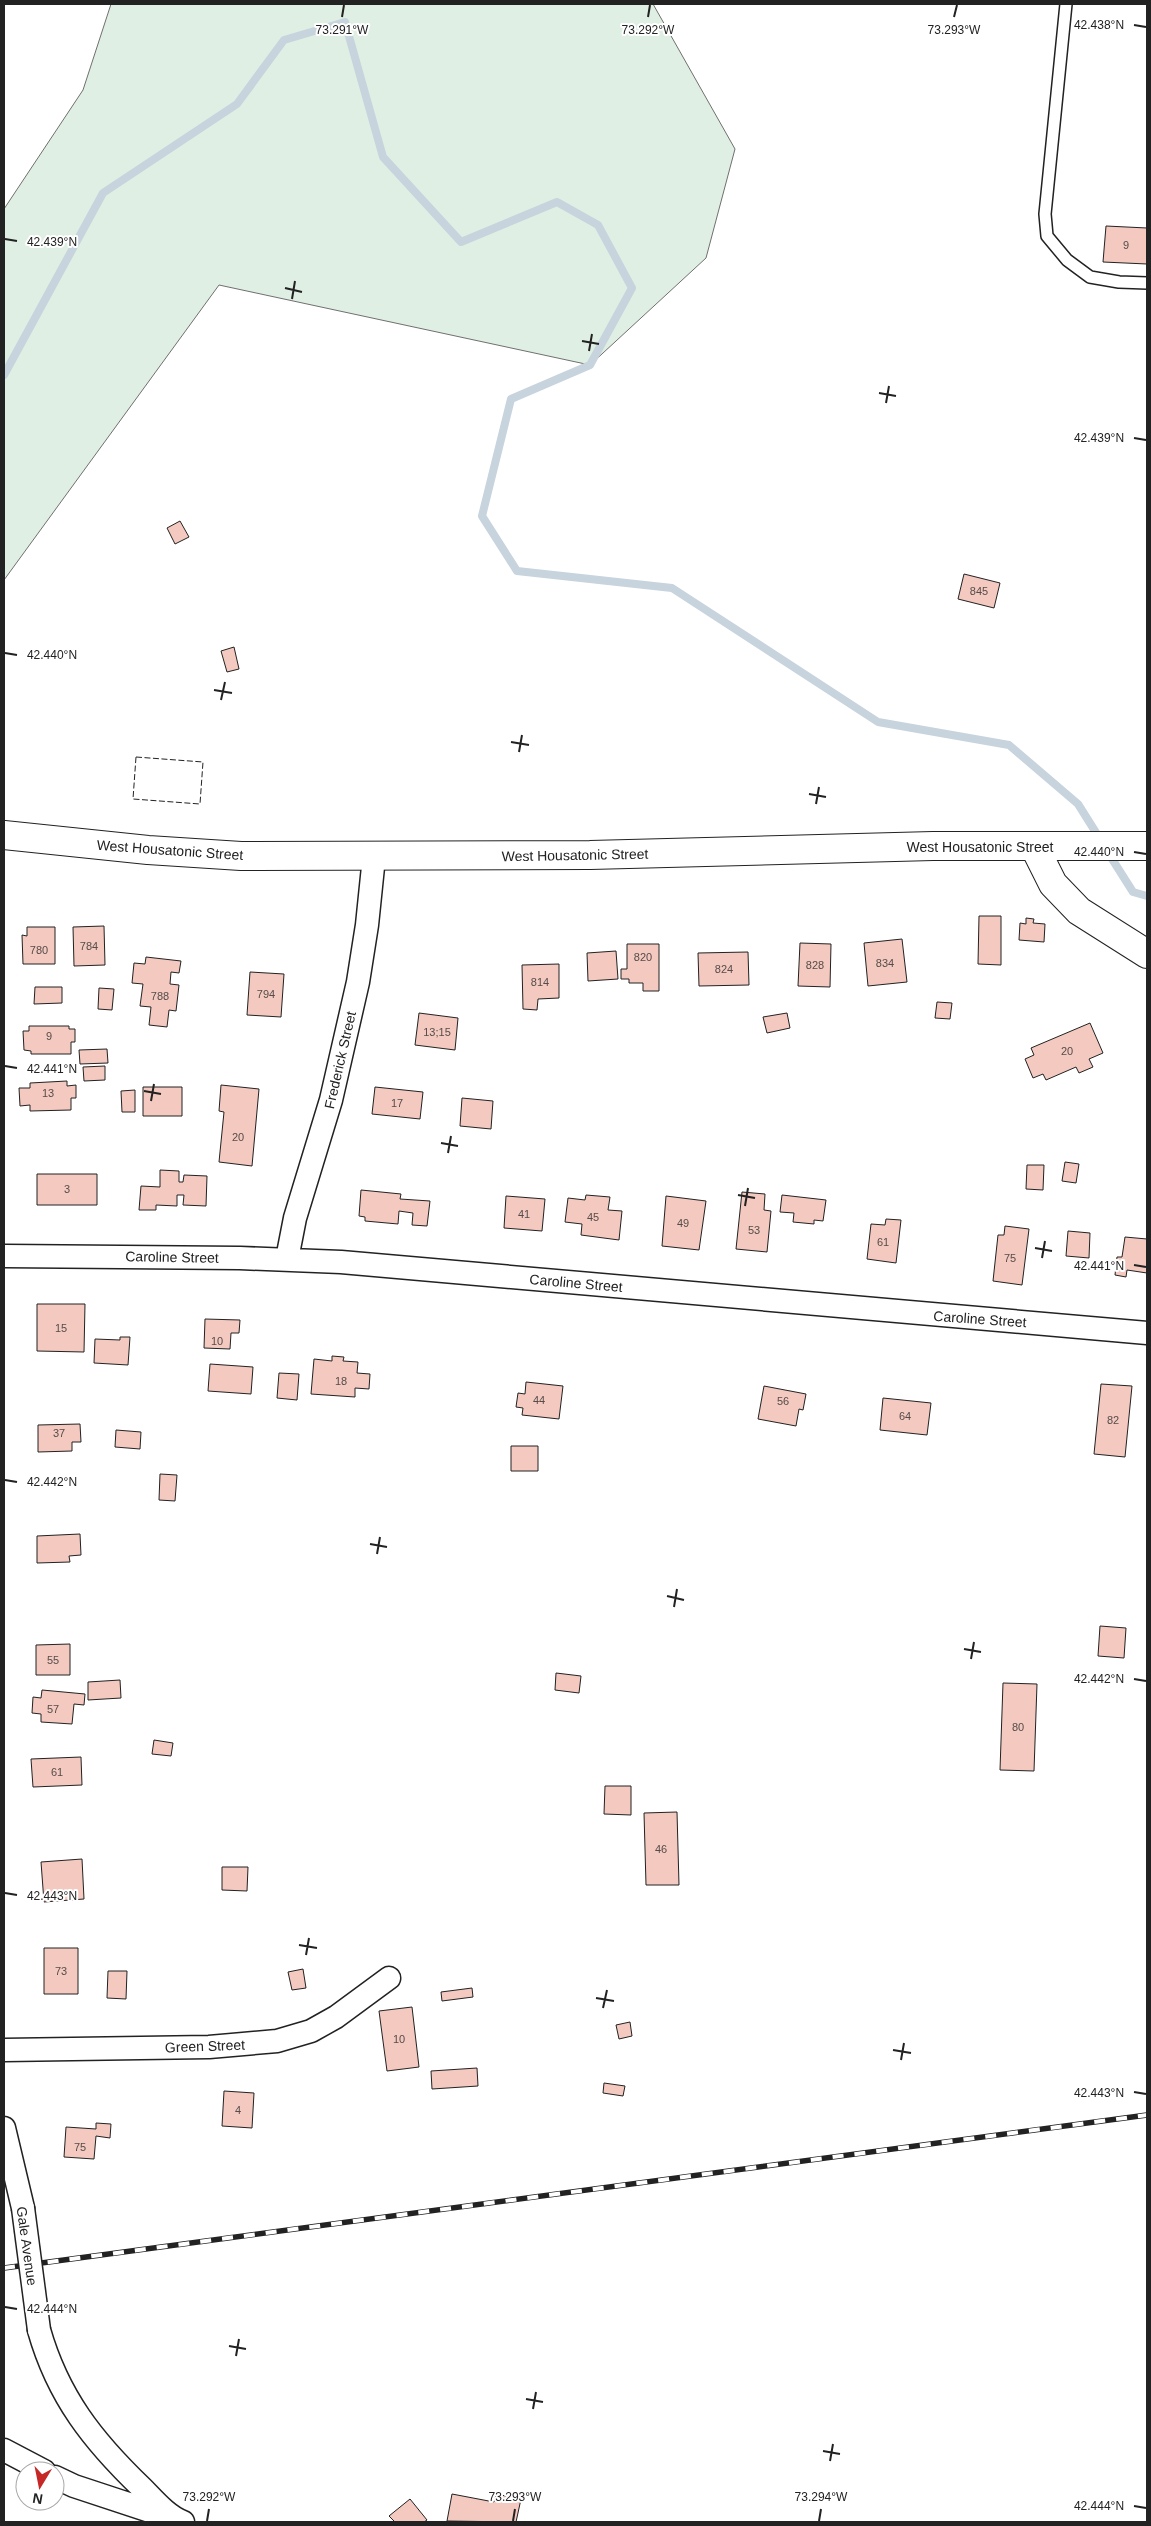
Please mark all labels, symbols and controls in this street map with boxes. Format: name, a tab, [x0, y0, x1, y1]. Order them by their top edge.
text: 42.438°N	[1074, 18, 1124, 32]
text: 73.291°W	[316, 23, 369, 37]
text: 73.292°W	[622, 23, 675, 37]
text: 73.293°W	[928, 23, 981, 37]
text: 42.439°N	[27, 235, 77, 249]
house number: 9	[1123, 239, 1129, 251]
text: 42.439°N	[1074, 431, 1124, 445]
house number: 845	[970, 585, 988, 597]
text: 42.440°N	[27, 648, 77, 662]
street label: West Housatonic Street	[96, 837, 244, 863]
street label: West Housatonic Street	[907, 839, 1054, 855]
text: 42.440°N	[1074, 845, 1124, 859]
street label: West Housatonic Street	[501, 846, 649, 864]
house number: 784	[80, 940, 98, 952]
house number: 780	[30, 944, 48, 956]
house number: 820	[634, 951, 652, 963]
house number: 834	[876, 957, 894, 969]
house number: 828	[806, 959, 824, 971]
house number: 824	[715, 963, 733, 975]
house number: 814	[531, 976, 549, 988]
house number: 794	[257, 988, 275, 1000]
house number: 788	[151, 990, 169, 1002]
street label: Frederick Street	[321, 1010, 359, 1110]
house number: 13;15	[423, 1026, 451, 1038]
house number: 9	[46, 1030, 52, 1042]
house number: 20	[1061, 1045, 1073, 1057]
text: 42.441°N	[27, 1062, 77, 1076]
house number: 13	[42, 1087, 54, 1099]
house number: 17	[391, 1097, 403, 1109]
house number: 20	[232, 1131, 244, 1143]
house number: 3	[64, 1183, 70, 1195]
house number: 41	[518, 1208, 530, 1220]
house number: 45	[587, 1211, 599, 1223]
house number: 49	[677, 1217, 689, 1229]
house number: 53	[748, 1224, 760, 1236]
house number: 61	[877, 1236, 889, 1248]
street label: Caroline Street	[125, 1248, 219, 1266]
house number: 75	[1004, 1252, 1016, 1264]
text: 42.441°N	[1074, 1259, 1124, 1273]
street label: Caroline Street	[529, 1271, 623, 1295]
street label: Caroline Street	[933, 1308, 1027, 1330]
house number: 15	[55, 1322, 67, 1334]
house number: 10	[211, 1335, 223, 1347]
house number: 18	[335, 1375, 347, 1387]
house number: 44	[533, 1394, 545, 1406]
house number: 56	[777, 1395, 789, 1407]
house number: 64	[899, 1410, 911, 1422]
house number: 82	[1107, 1414, 1119, 1426]
house number: 37	[53, 1427, 65, 1439]
text: 42.442°N	[27, 1475, 77, 1489]
house number: 55	[47, 1654, 59, 1666]
text: 42.442°N	[1074, 1672, 1124, 1686]
house number: 57	[47, 1703, 59, 1715]
house number: 80	[1012, 1721, 1024, 1733]
house number: 61	[51, 1766, 63, 1778]
house number: 46	[655, 1843, 667, 1855]
text: 42.443°N	[27, 1889, 77, 1903]
house number: 73	[55, 1965, 67, 1977]
house number: 10	[393, 2033, 405, 2045]
street label: Green Street	[165, 2037, 245, 2055]
text: 42.443°N	[1074, 2086, 1124, 2100]
house number: 4	[235, 2104, 241, 2116]
house number: 75	[74, 2141, 86, 2153]
street label: Gale Avenue	[14, 2205, 41, 2287]
text: 42.444°N	[27, 2302, 77, 2316]
north arrow	[15, 2461, 65, 2511]
text: N	[31, 2490, 44, 2508]
text: 73.292°W	[183, 2490, 236, 2504]
text: 73.293°W	[489, 2490, 542, 2504]
text: 73.294°W	[795, 2490, 848, 2504]
text: 42.444°N	[1074, 2499, 1124, 2513]

